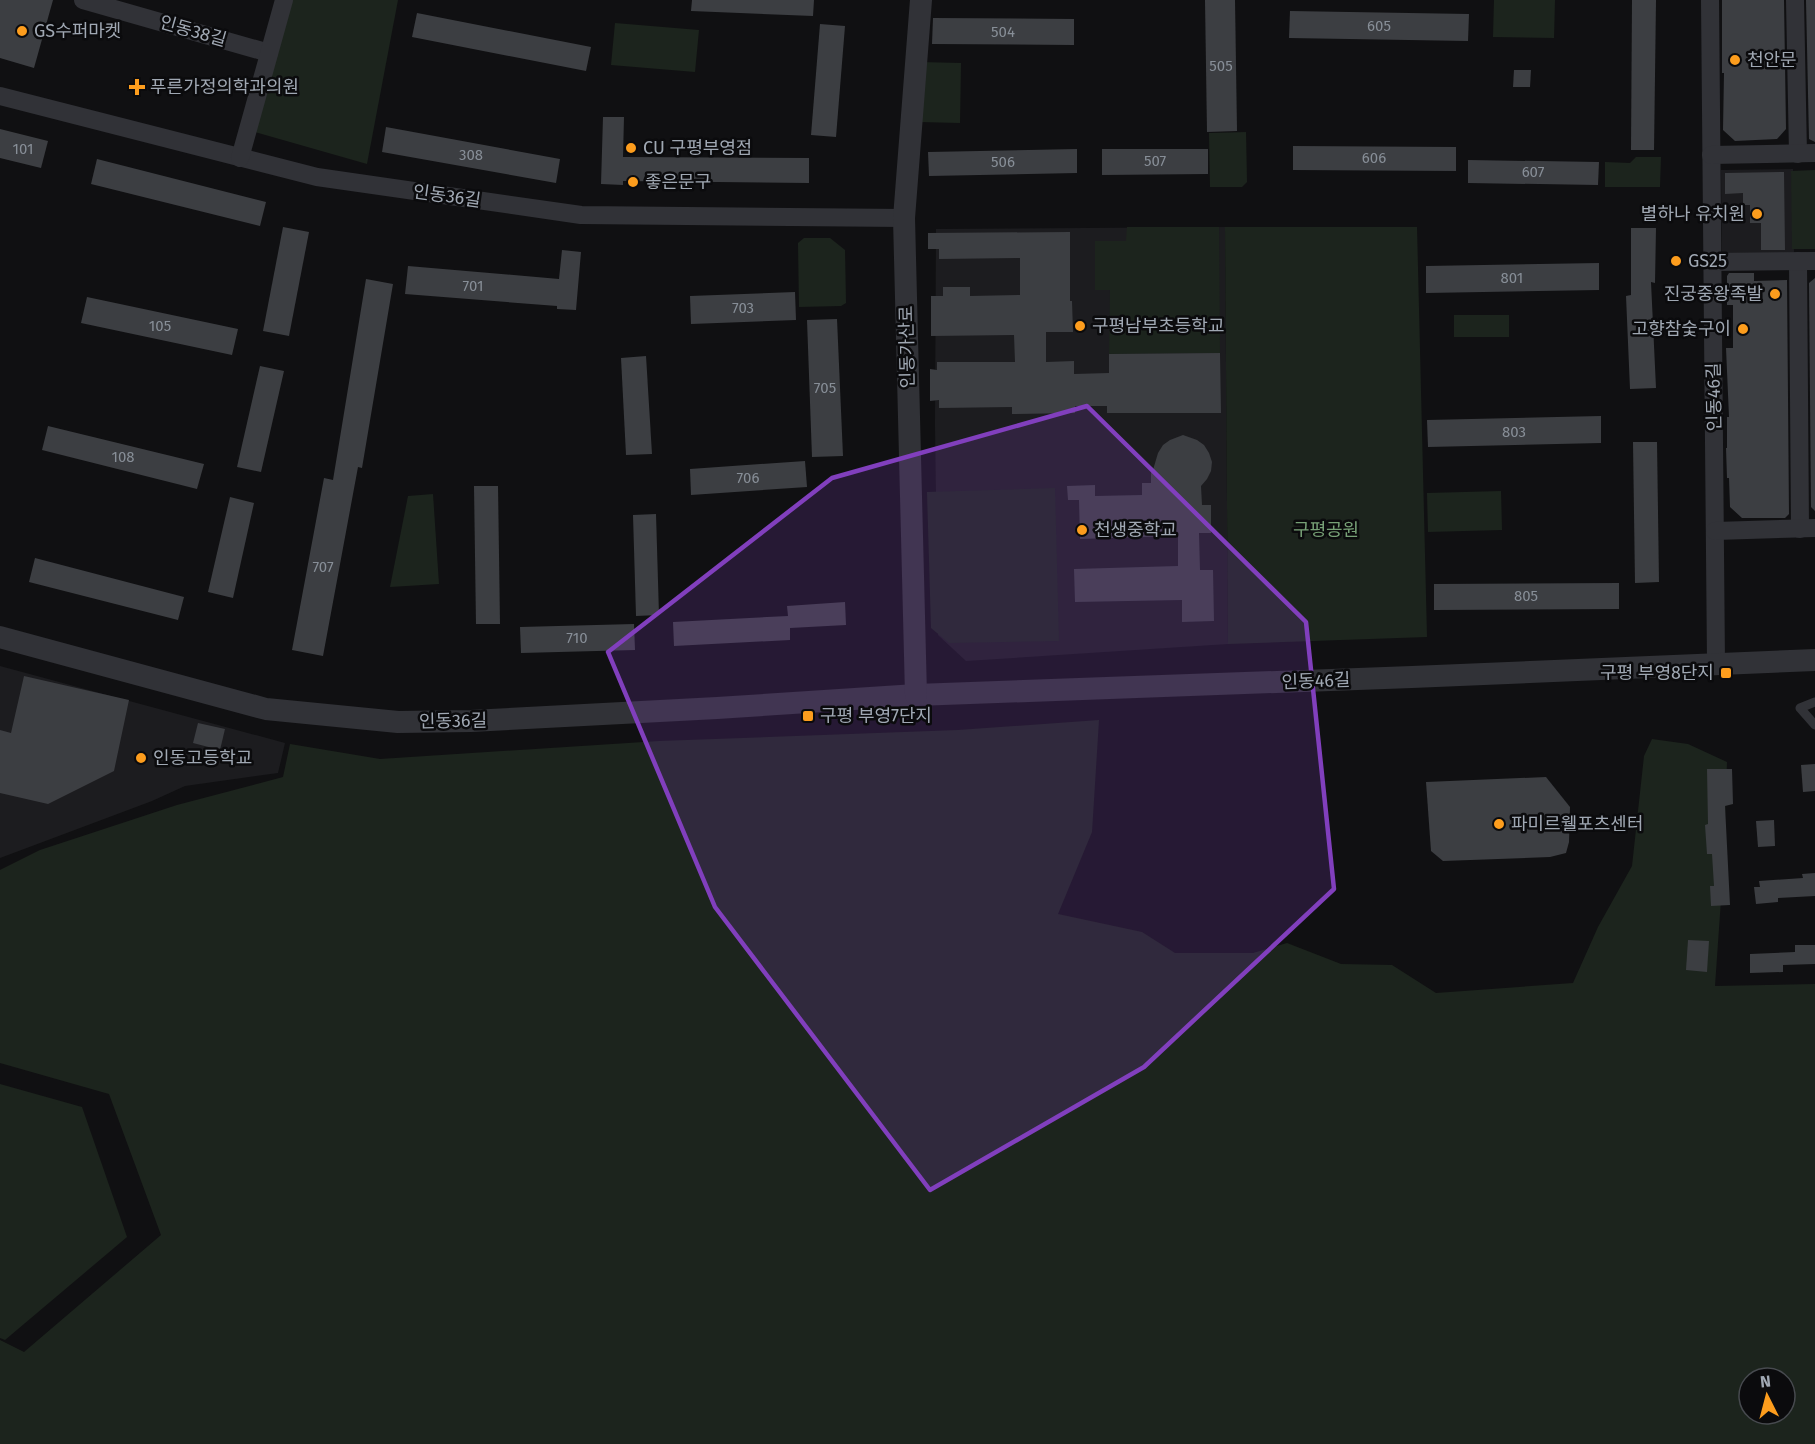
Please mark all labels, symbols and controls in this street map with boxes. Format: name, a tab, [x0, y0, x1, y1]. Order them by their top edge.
street label: 인동38길	[157, 11, 229, 51]
house number: 605	[1367, 17, 1391, 35]
place label: GS수퍼마켓	[34, 20, 121, 42]
house number: 504	[991, 23, 1015, 41]
marker: GS수퍼마켓	[15, 24, 29, 38]
place label: 천안문	[1747, 49, 1797, 71]
marker: 천안문	[1728, 53, 1742, 67]
house number: 505	[1209, 57, 1233, 75]
place label: 푸른가정의학과의원	[150, 76, 299, 98]
marker: 푸른가정의학과의원	[128, 78, 146, 96]
place label: CU 구평부영점	[643, 137, 752, 159]
house number: 101	[13, 140, 34, 158]
marker: CU 구평부영점	[624, 141, 638, 155]
house number: 308	[459, 146, 483, 164]
house number: 606	[1362, 149, 1386, 167]
house number: 507	[1144, 152, 1166, 170]
house number: 506	[991, 153, 1015, 171]
house number: 607	[1522, 163, 1545, 181]
place label: 좋은문구	[645, 171, 711, 193]
marker: 좋은문구	[626, 175, 640, 189]
street label: 인동36길	[412, 180, 482, 212]
place label: 별하나 유치원	[1641, 203, 1745, 225]
marker: 별하나 유치원	[1750, 207, 1764, 221]
place label: GS25	[1688, 250, 1727, 272]
marker: GS25	[1669, 254, 1683, 268]
house number: 801	[1501, 269, 1523, 287]
house number: 701	[463, 277, 483, 295]
place label: 진궁중왕족발	[1664, 283, 1763, 305]
marker: 진궁중왕족발	[1768, 287, 1782, 301]
house number: 703	[732, 299, 754, 317]
street label: 인동가산로	[895, 305, 919, 389]
place label: 구평남부초등학교	[1092, 315, 1224, 337]
house number: 105	[149, 317, 171, 335]
place label: 고향참숯구이	[1632, 318, 1731, 340]
marker: 구평남부초등학교	[1073, 319, 1087, 333]
marker: 고향참숯구이	[1736, 322, 1750, 336]
street label: 인동46길	[1702, 362, 1726, 432]
house number: 705	[814, 379, 836, 397]
house number: 803	[1502, 423, 1526, 441]
house number: 108	[111, 448, 135, 466]
house number: 706	[737, 469, 759, 487]
place label: 천생중학교	[1094, 519, 1177, 541]
park label: 구평공원	[1293, 519, 1359, 541]
marker: 천생중학교	[1075, 523, 1089, 537]
house number: 707	[312, 558, 334, 576]
house number: 805	[1514, 587, 1538, 605]
house number: 710	[566, 629, 588, 647]
place label: 구평 부영8단지	[1600, 662, 1714, 684]
marker: 구평 부영8단지	[1719, 666, 1733, 680]
street label: 인동46길	[1281, 669, 1351, 693]
place label: 구평 부영7단지	[820, 705, 932, 727]
street label: 인동36길	[419, 709, 487, 733]
marker: 구평 부영7단지	[801, 709, 815, 723]
place label: 인동고등학교	[153, 747, 252, 769]
marker: 인동고등학교	[134, 751, 148, 765]
place label: 파미르웰포츠센터	[1511, 813, 1643, 835]
marker: 파미르웰포츠센터	[1492, 817, 1506, 831]
north arrow	[1737, 1366, 1797, 1426]
text: N	[1759, 1372, 1772, 1392]

